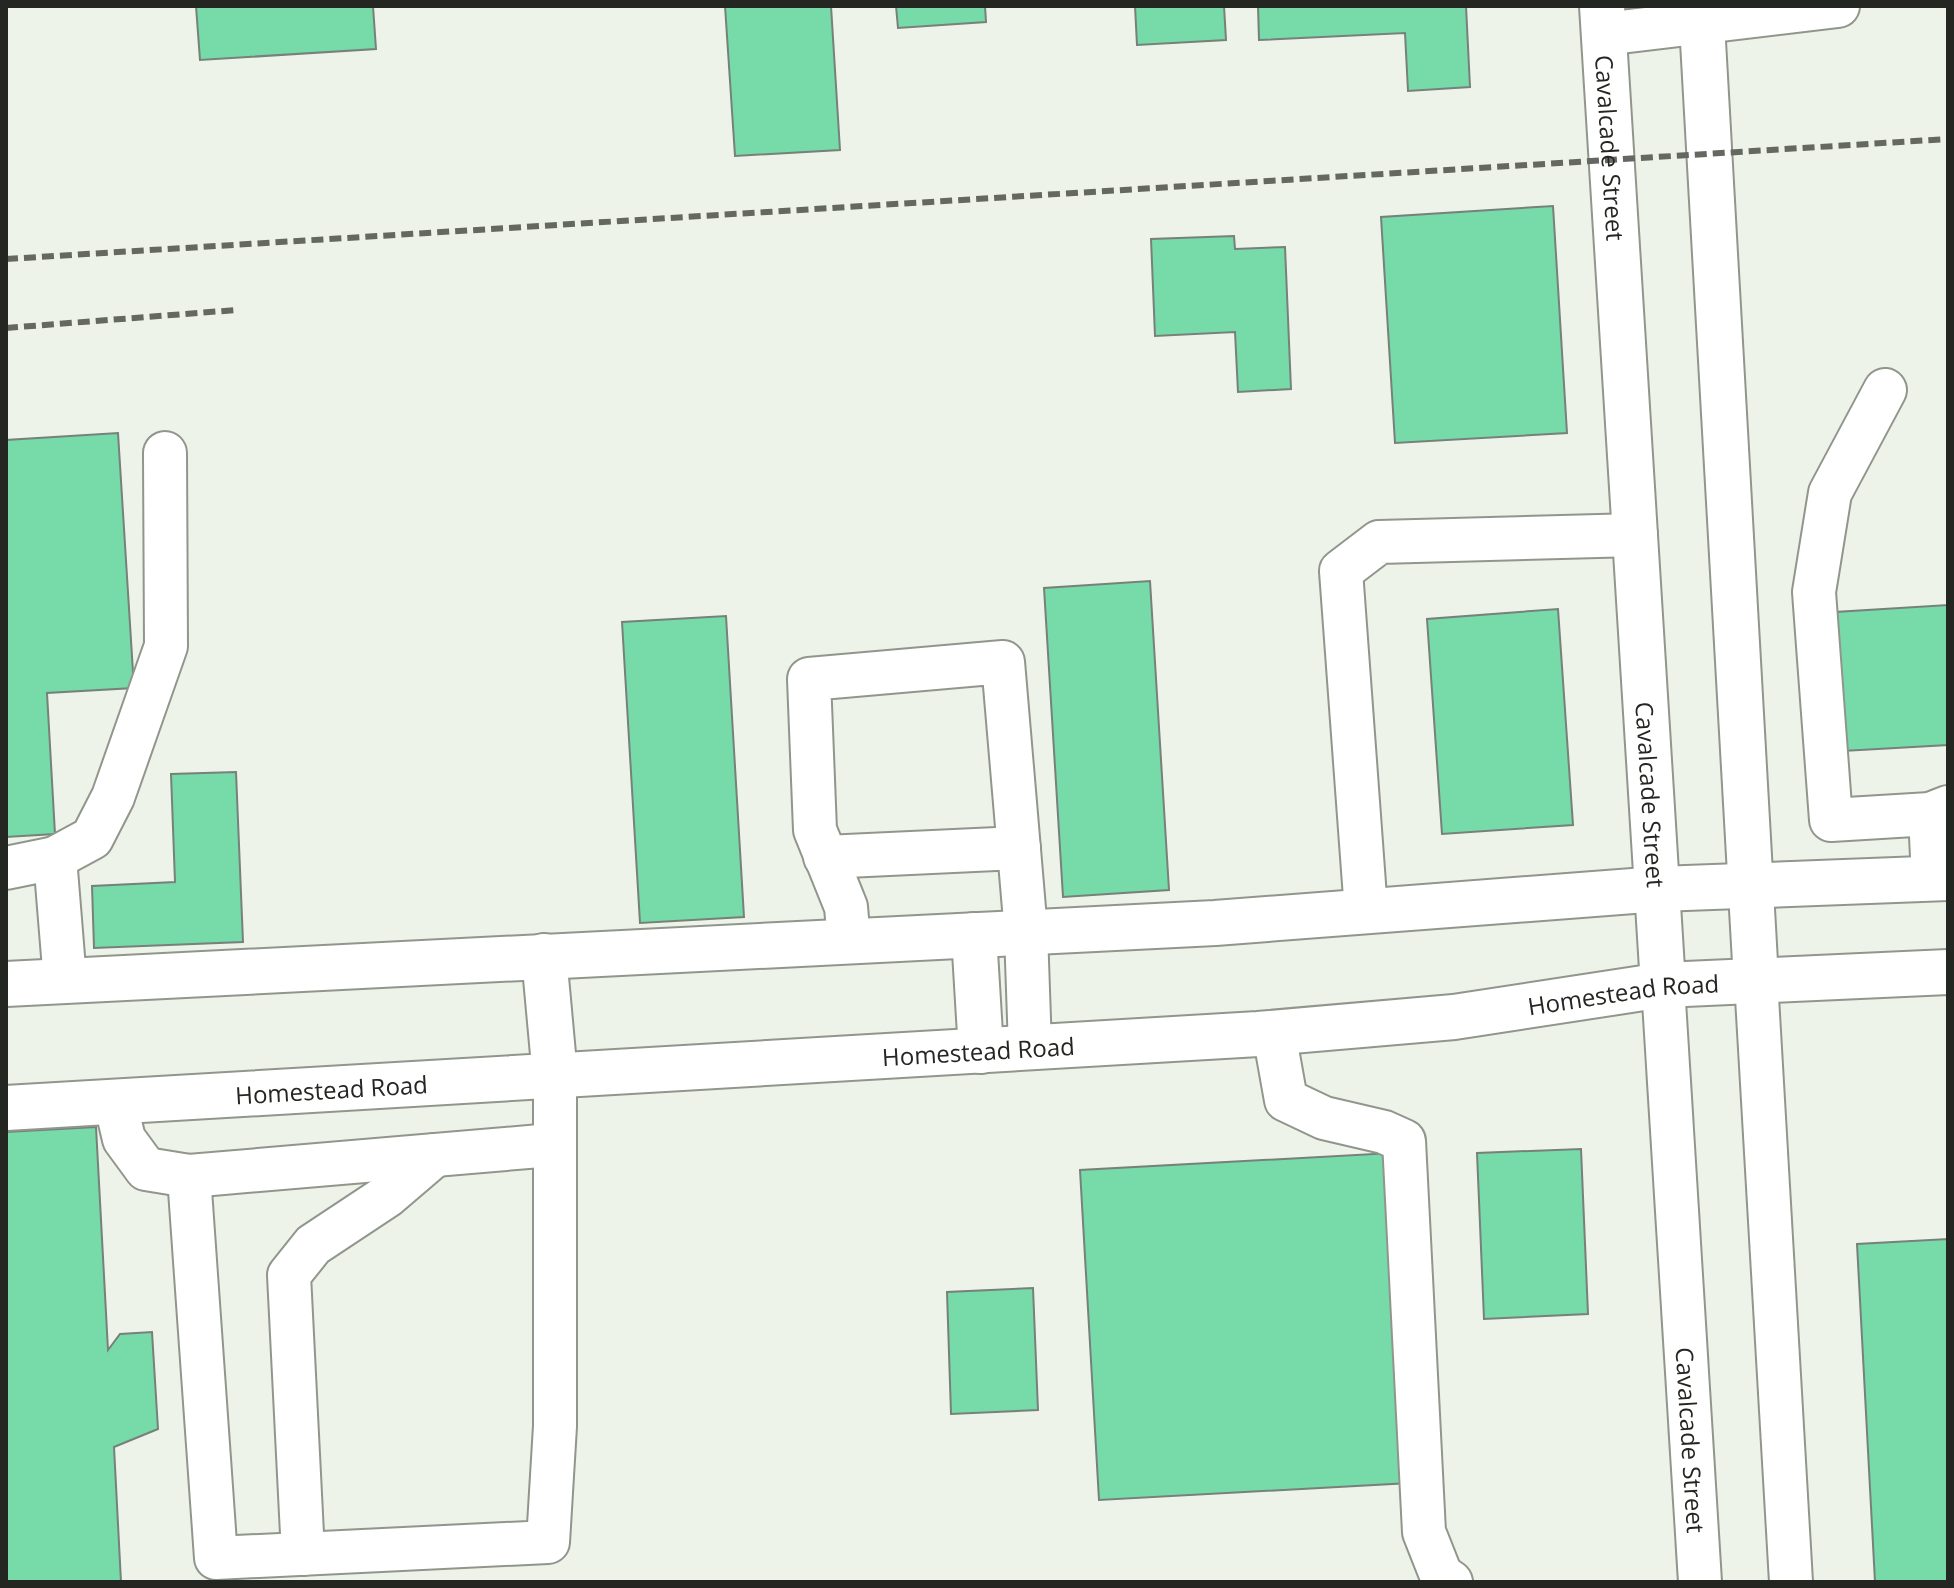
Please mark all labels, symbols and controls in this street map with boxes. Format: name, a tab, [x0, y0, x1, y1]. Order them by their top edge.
street label: Cavalcade Street	[1589, 54, 1633, 242]
street label: Cavalcade Street	[1629, 701, 1673, 888]
street label: Homestead Road	[1525, 966, 1720, 1022]
street label: Homestead Road	[881, 1028, 1076, 1073]
street label: Homestead Road	[234, 1067, 429, 1111]
street label: Cavalcade Street	[1669, 1346, 1713, 1534]

